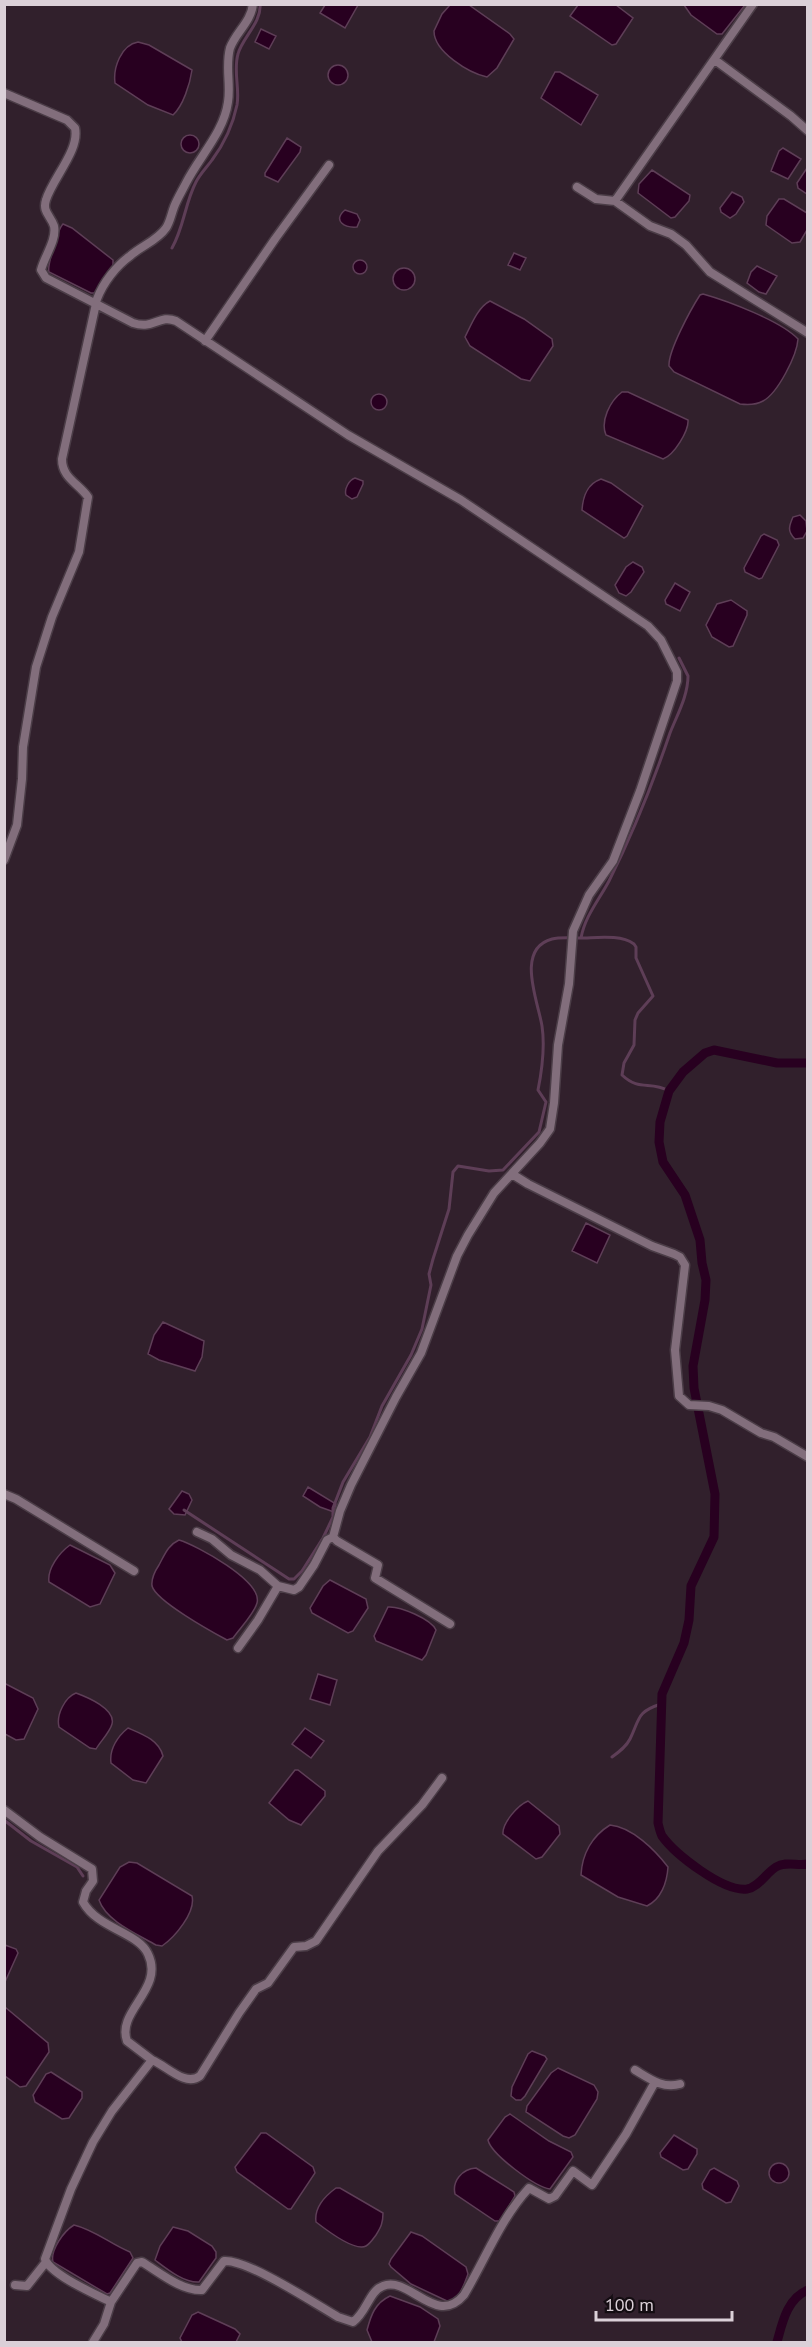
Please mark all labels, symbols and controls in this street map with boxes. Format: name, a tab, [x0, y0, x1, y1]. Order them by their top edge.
scale bar	[596, 2284, 732, 2322]
text: 100 m	[605, 2293, 654, 2316]

